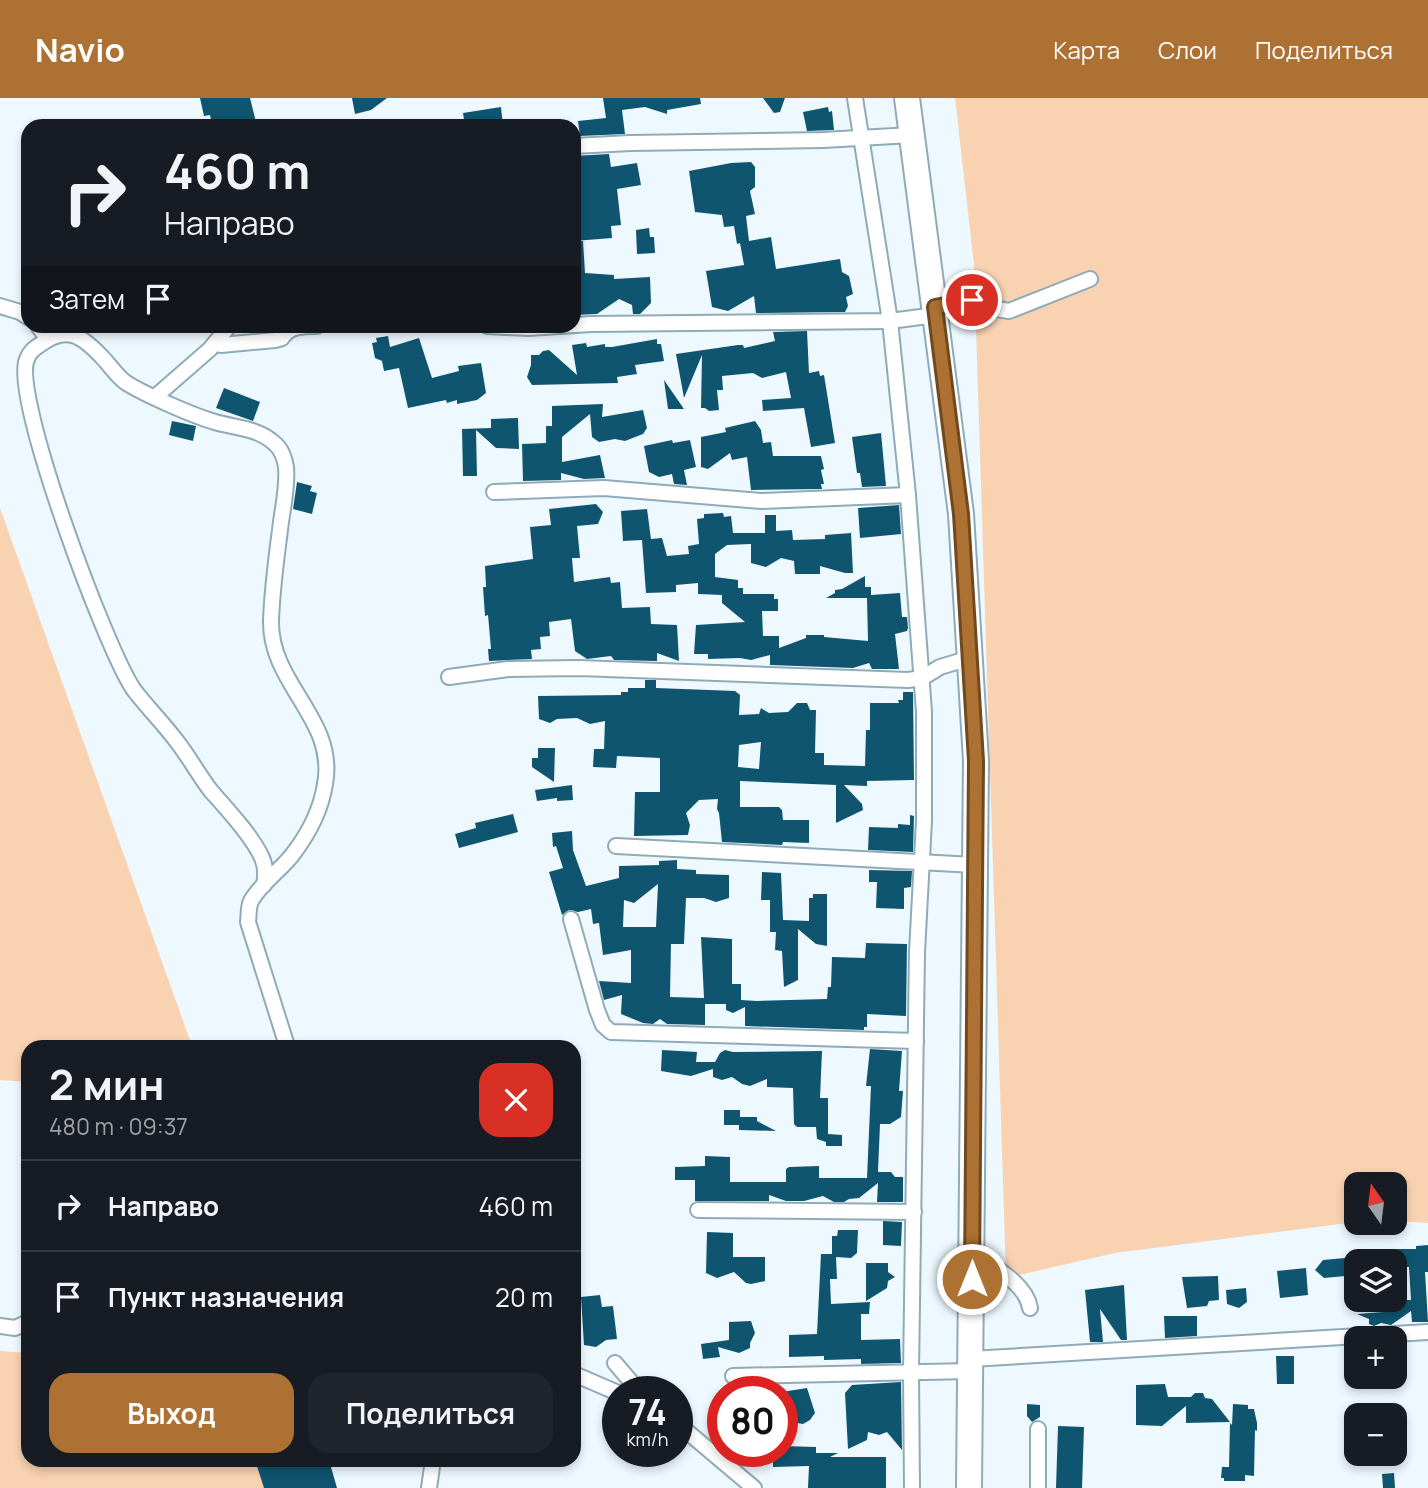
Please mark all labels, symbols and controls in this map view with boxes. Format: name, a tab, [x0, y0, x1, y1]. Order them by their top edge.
text: Navio	[35, 27, 125, 72]
text: Карта	[1053, 33, 1120, 66]
text: Слои	[1158, 33, 1217, 66]
text: Поделиться	[1255, 33, 1393, 66]
text: 460 m	[164, 137, 310, 204]
icon: right	[49, 147, 140, 238]
text: Направо	[164, 201, 295, 245]
pin	[942, 270, 1002, 330]
icon: arrive	[139, 280, 177, 318]
text: Затем	[49, 281, 125, 317]
icon: arrive	[953, 281, 991, 319]
text: 2 мин	[49, 1055, 165, 1113]
button: close	[479, 1063, 553, 1137]
text: 480 m · 09:37	[49, 1110, 188, 1142]
north arrow	[1344, 1172, 1407, 1236]
map controls	[1344, 1172, 1407, 1466]
icon: right	[49, 1187, 87, 1225]
text: Направо	[108, 1188, 219, 1224]
text: 460 m	[478, 1188, 553, 1224]
position arrow	[935, 1242, 1009, 1316]
button: layers	[1344, 1249, 1407, 1312]
icon: arrive	[49, 1278, 87, 1316]
text: Пункт назначения	[108, 1279, 344, 1315]
text: 20 m	[495, 1279, 553, 1315]
button: +	[1344, 1326, 1407, 1389]
button: Выход	[49, 1373, 294, 1453]
button: Поделиться	[308, 1373, 553, 1453]
speed limit sign: 80	[707, 1376, 798, 1467]
text: 74	[628, 1388, 667, 1436]
button: −	[1344, 1403, 1407, 1466]
text: km/h	[627, 1427, 668, 1451]

